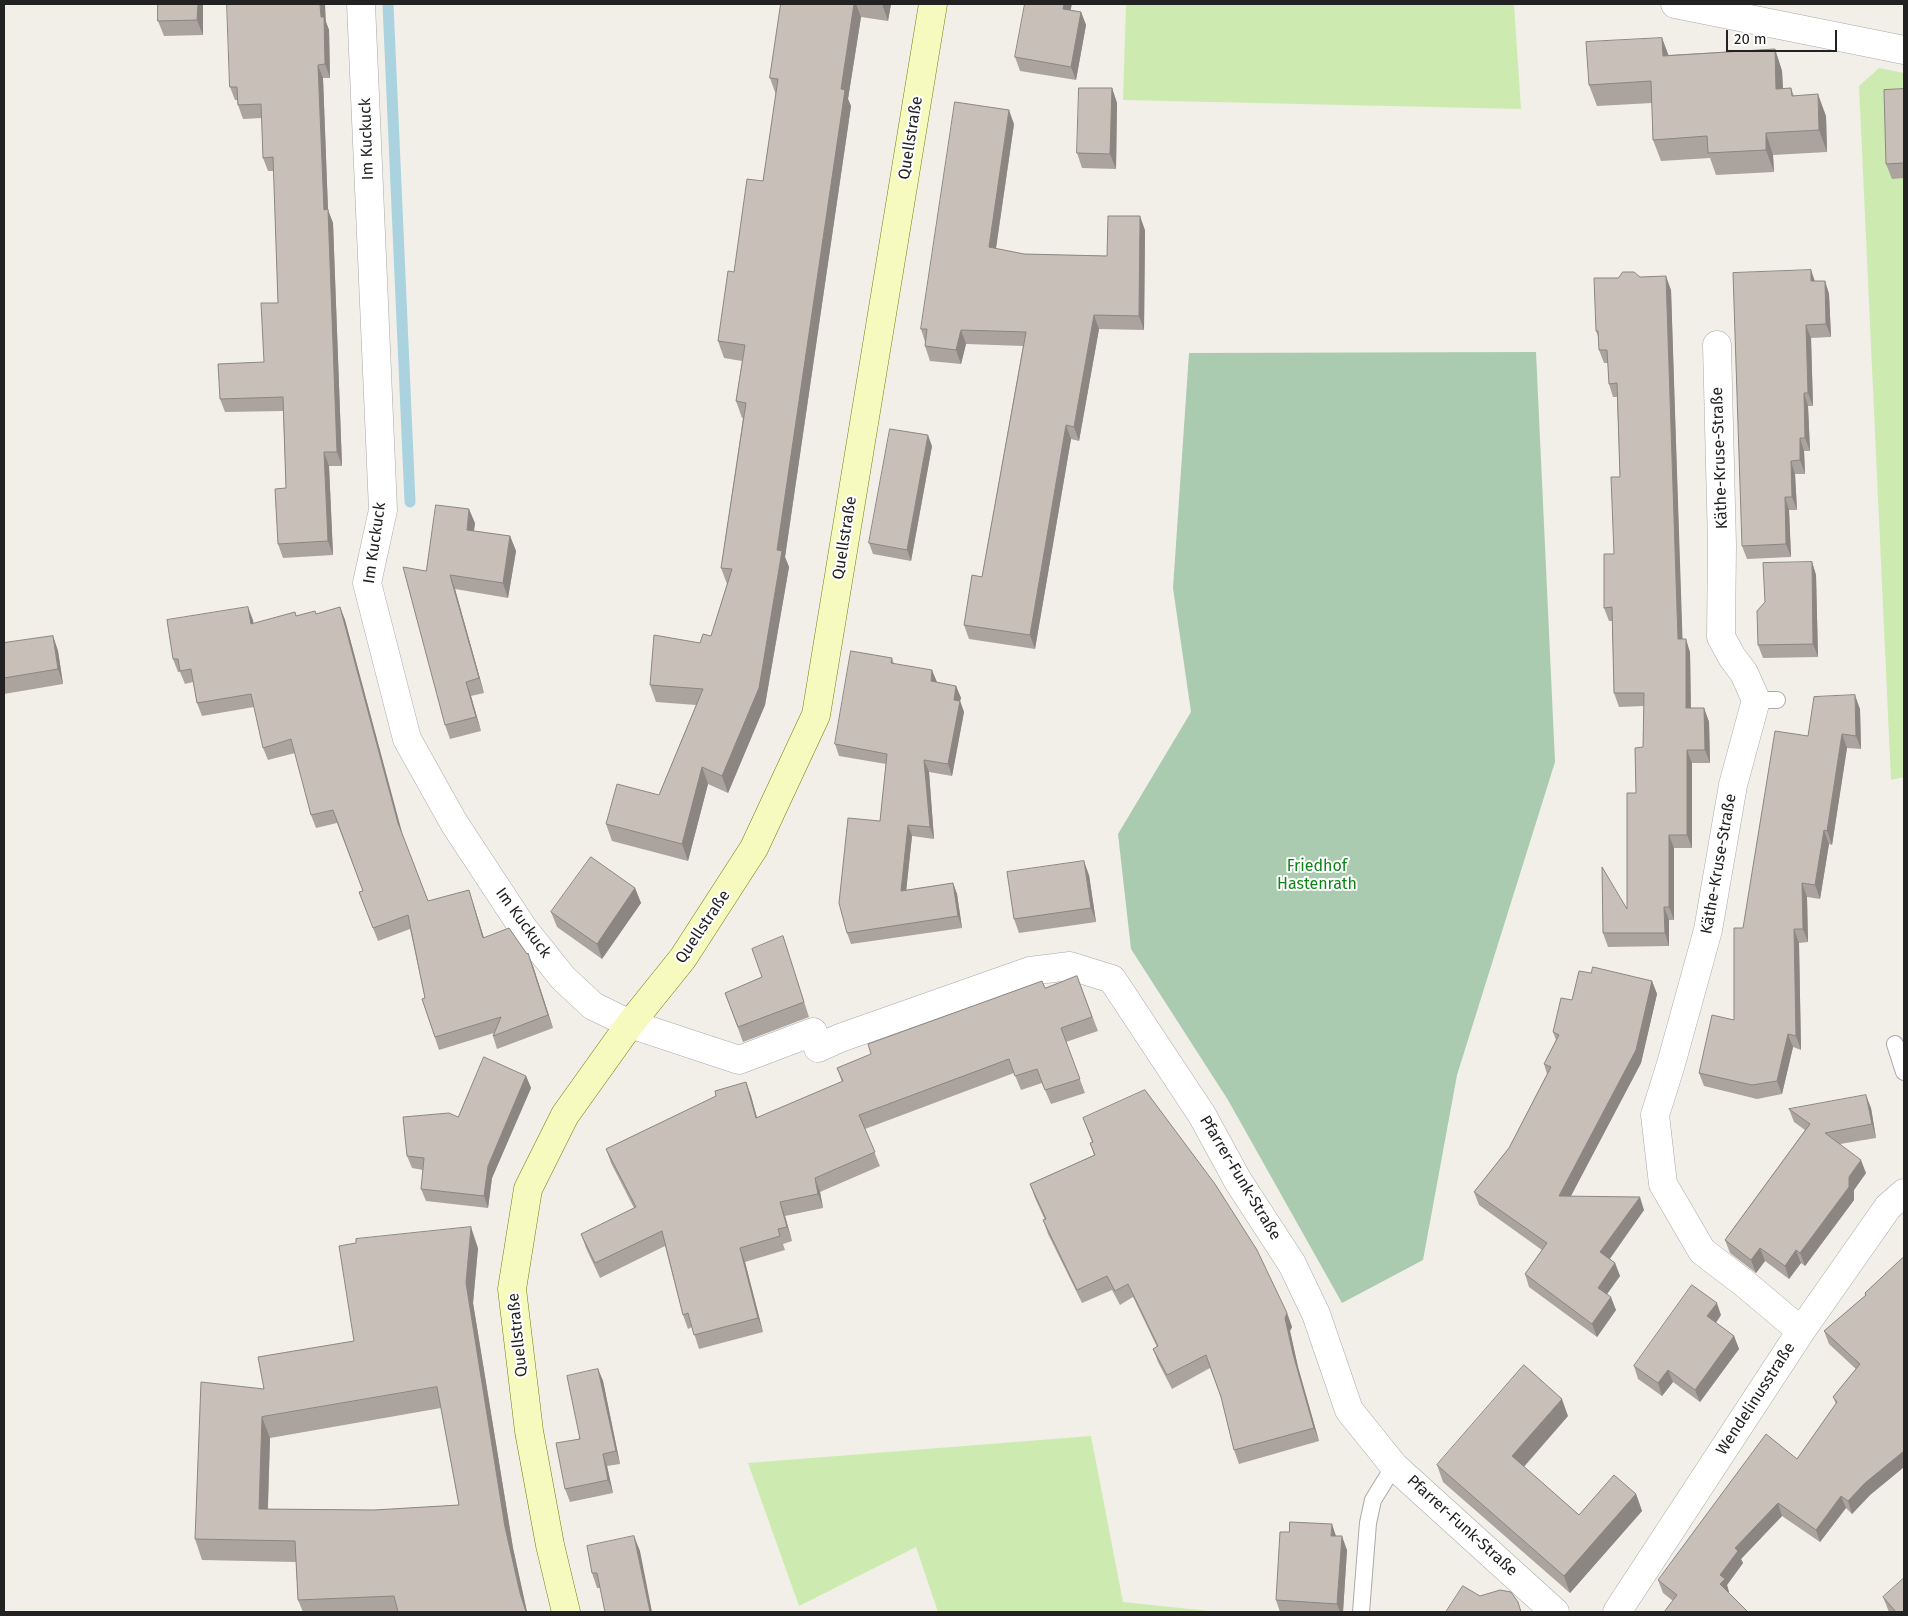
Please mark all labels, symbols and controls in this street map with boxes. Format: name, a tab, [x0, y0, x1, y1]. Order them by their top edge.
scale bar	[1728, 20, 1839, 52]
text: 20 m	[1734, 30, 1767, 48]
street label: Quellstraße	[895, 95, 927, 181]
street label: Im Kuckuck	[356, 98, 378, 180]
street label: Käthe-Kruse-Straße	[1708, 387, 1732, 529]
street label: Quellstraße	[829, 495, 861, 581]
street label: Im Kuckuck	[360, 501, 390, 585]
street label: Käthe-Kruse-Straße	[1697, 792, 1741, 936]
park label: Friedhof Hastenrath	[1277, 857, 1357, 895]
street label: Im Kuckuck	[491, 884, 555, 962]
street label: Quellstraße	[671, 887, 735, 967]
street label: Pfarrer-Funk-Straße	[1195, 1112, 1285, 1244]
street label: Quellstraße	[504, 1292, 532, 1378]
street label: Wendelinusstraße	[1712, 1339, 1800, 1459]
street label: Pfarrer-Funk-Straße	[1403, 1471, 1521, 1581]

